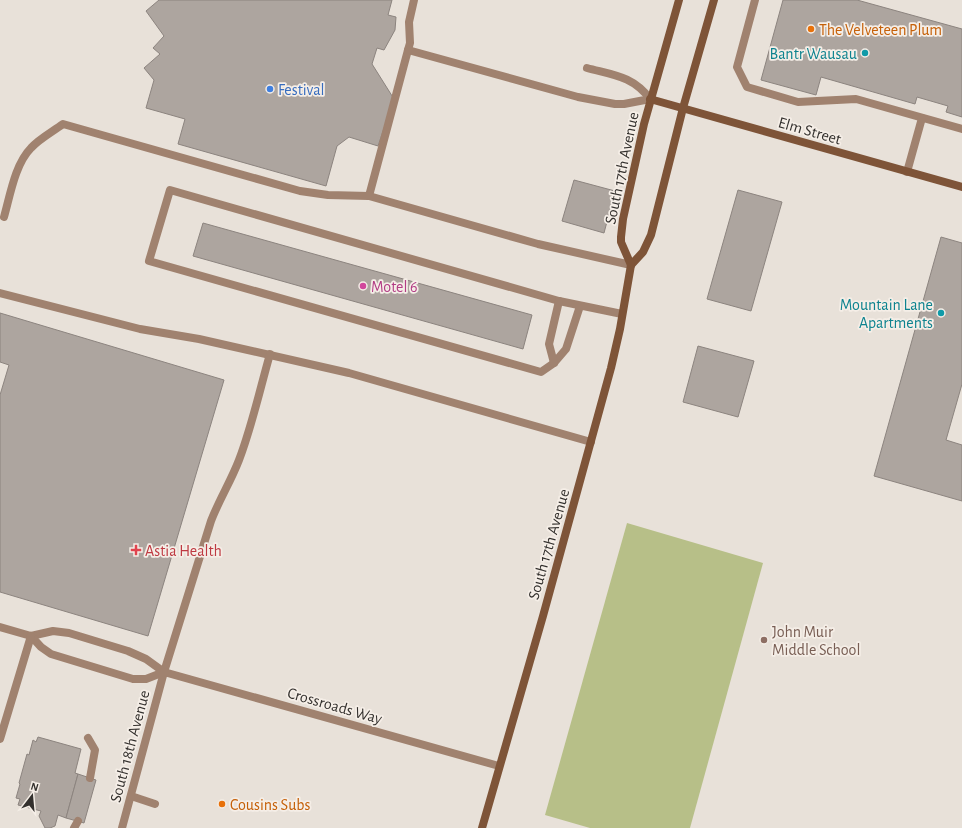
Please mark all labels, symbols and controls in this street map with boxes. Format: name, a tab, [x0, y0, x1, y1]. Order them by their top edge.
place label: The Velveteen Plum	[819, 22, 942, 38]
marker: The Velveteen Plum	[806, 24, 816, 34]
place label: Bantr Wausau	[770, 46, 857, 62]
marker: Bantr Wausau	[860, 48, 870, 58]
place label: Festival	[278, 82, 324, 98]
marker: Festival	[265, 84, 275, 94]
street label: South 17th Avenue	[602, 111, 642, 226]
street label: Elm Street	[776, 114, 843, 148]
place label: Motel 6	[371, 279, 418, 295]
marker: Motel 6	[358, 281, 368, 291]
place label: Mountain Lane Apartments	[840, 297, 933, 331]
marker: Mountain Lane Apartments	[936, 308, 946, 318]
street label: South 17th Avenue	[526, 487, 572, 601]
place label: Astia Health	[145, 543, 222, 559]
marker: Astia Health	[130, 544, 142, 556]
place label: John Muir Middle School	[772, 624, 860, 658]
marker: John Muir Middle School	[759, 635, 769, 645]
street label: Crossroads Way	[285, 685, 384, 728]
street label: South 18th Avenue	[107, 689, 153, 804]
north arrow	[12, 776, 52, 816]
text: N	[29, 781, 40, 793]
place label: Cousins Subs	[230, 797, 311, 813]
marker: Cousins Subs	[217, 799, 227, 809]

